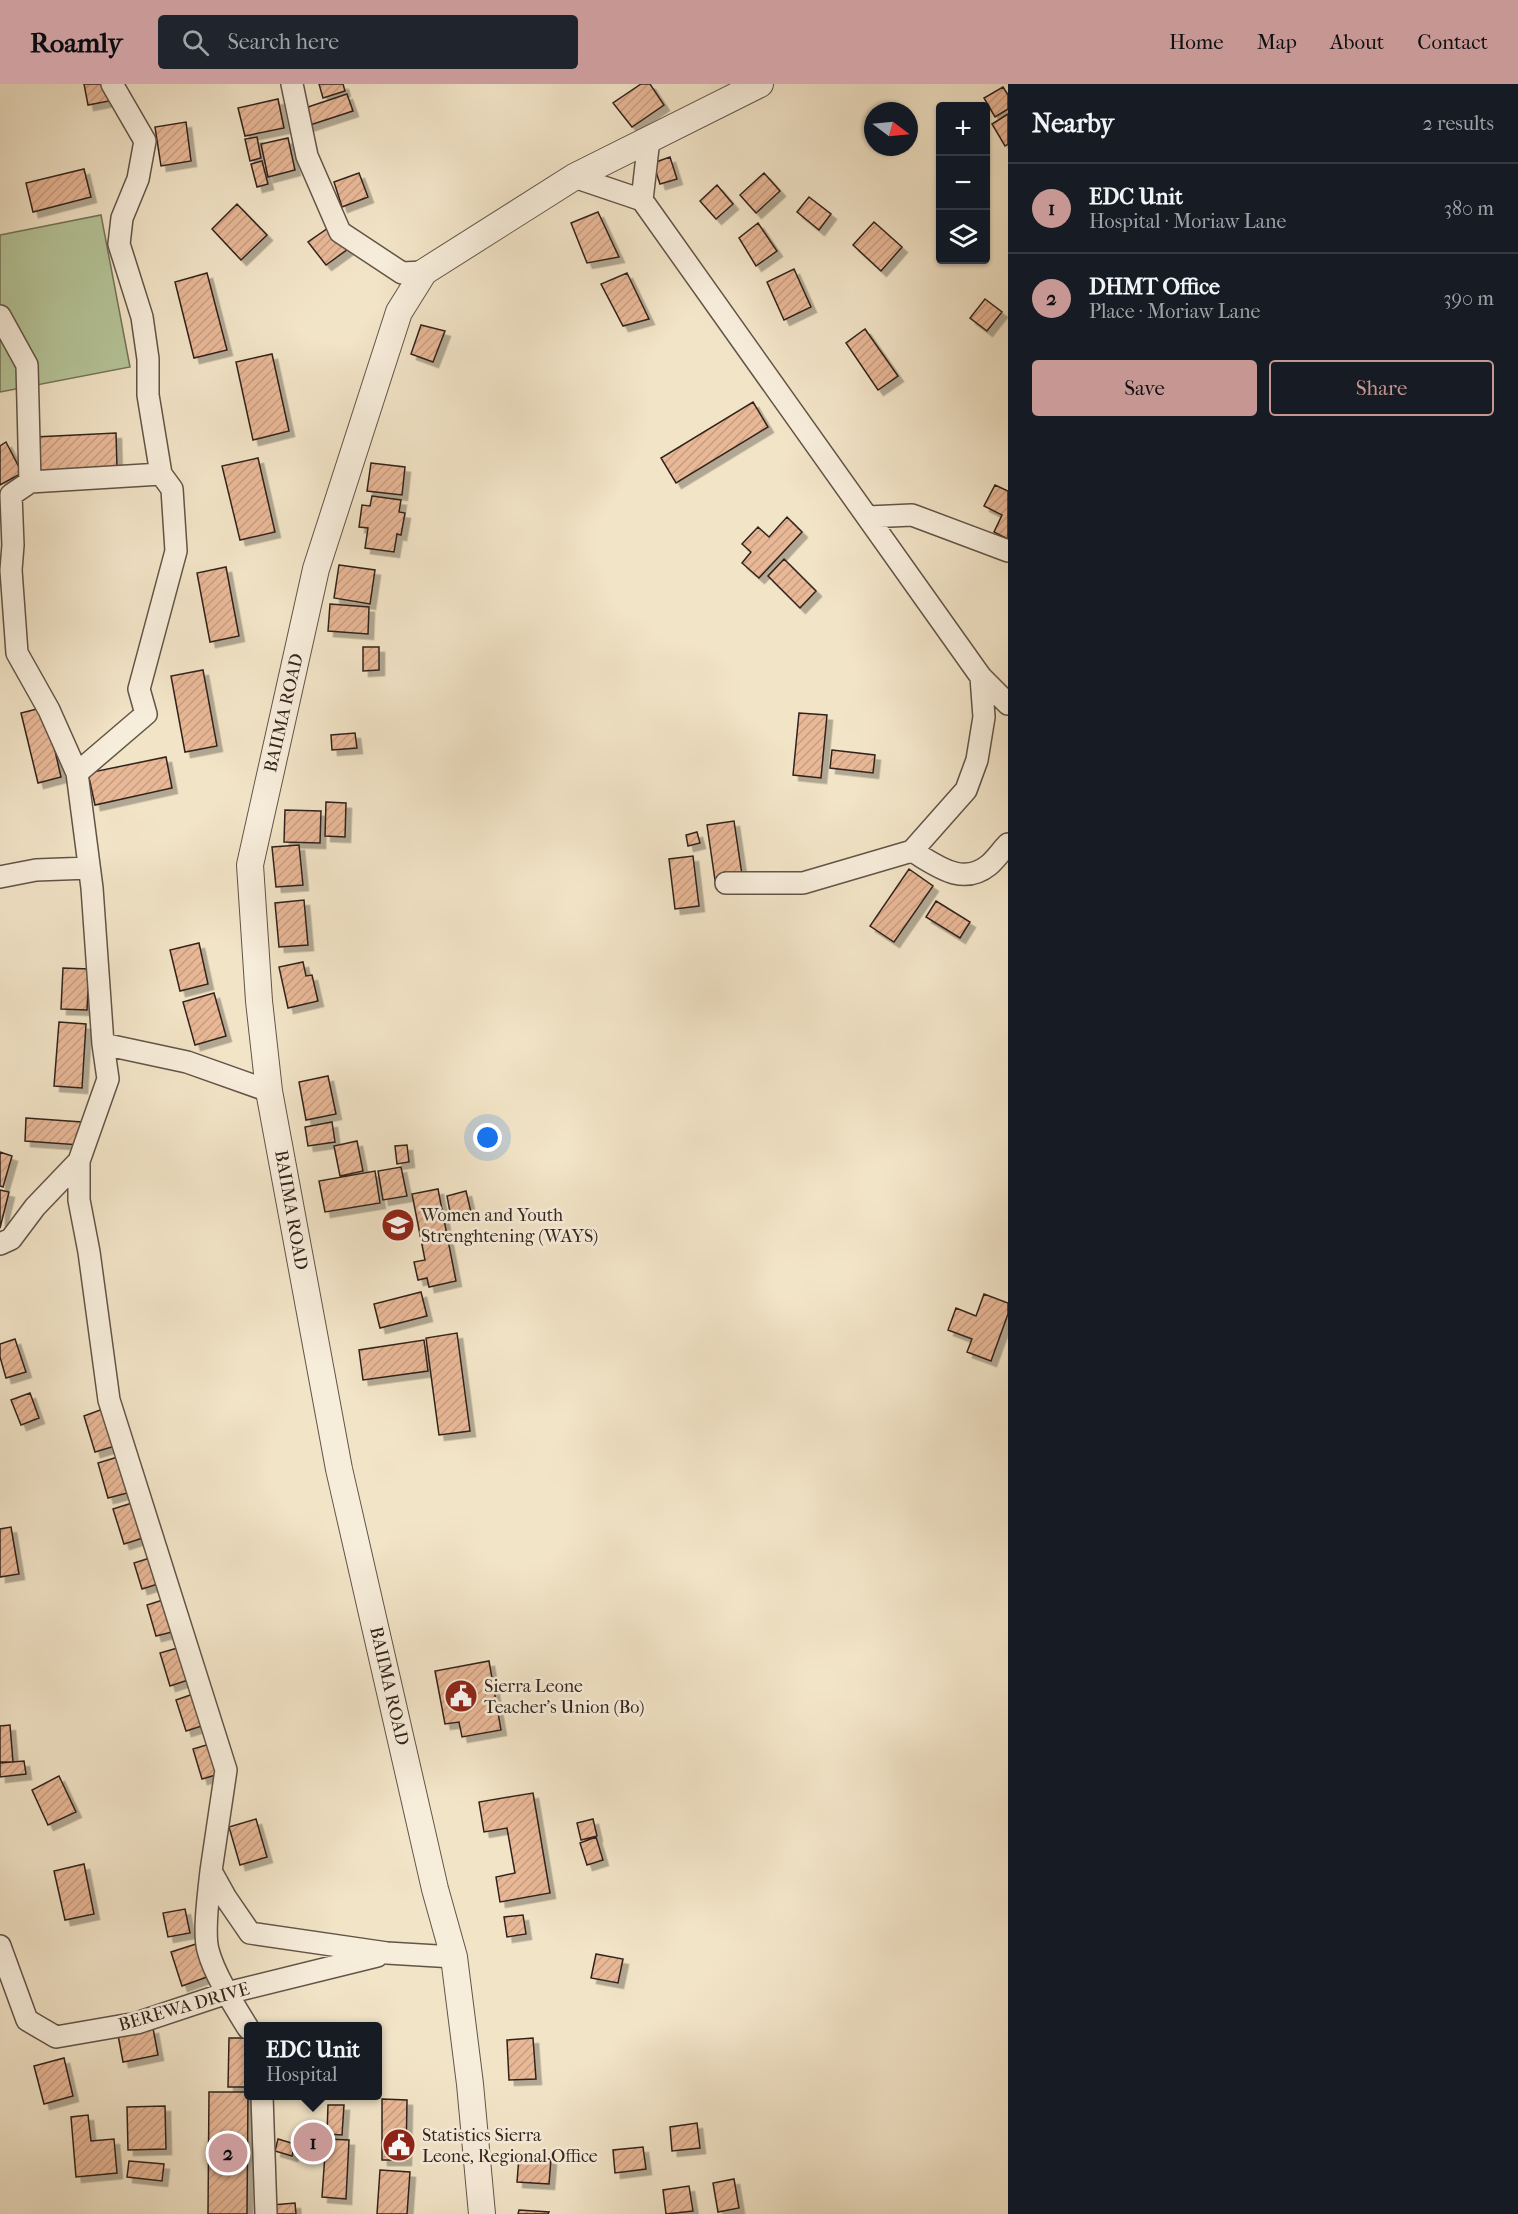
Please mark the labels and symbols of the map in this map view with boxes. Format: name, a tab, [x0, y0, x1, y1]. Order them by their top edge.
north arrow	[864, 102, 918, 156]
street label: BAIIMA ROAD	[260, 652, 308, 774]
your location	[473, 1123, 502, 1152]
street label: BAIIMA ROAD	[270, 1148, 312, 1272]
place label: Women and Youth Strenghtening (WAYS)	[420, 1205, 598, 1247]
school or university icon: Women and Youth Strenghtening (WAYS)	[380, 1207, 416, 1243]
street label: BAIIMA ROAD	[365, 1625, 413, 1747]
place label: Sierra Leone Teacher's Union (Bo)	[484, 1676, 645, 1718]
public building icon: Sierra Leone Teacher's Union (Bo)	[443, 1678, 479, 1714]
street label: BEREWA DRIVE	[116, 1978, 252, 2036]
pin: 1	[294, 2120, 332, 2164]
place label: Statistics Sierra Leone, Regional Office	[422, 2125, 598, 2167]
public building icon: Statistics Sierra Leone, Regional Office	[381, 2127, 417, 2163]
pin: 2	[208, 2130, 248, 2176]

